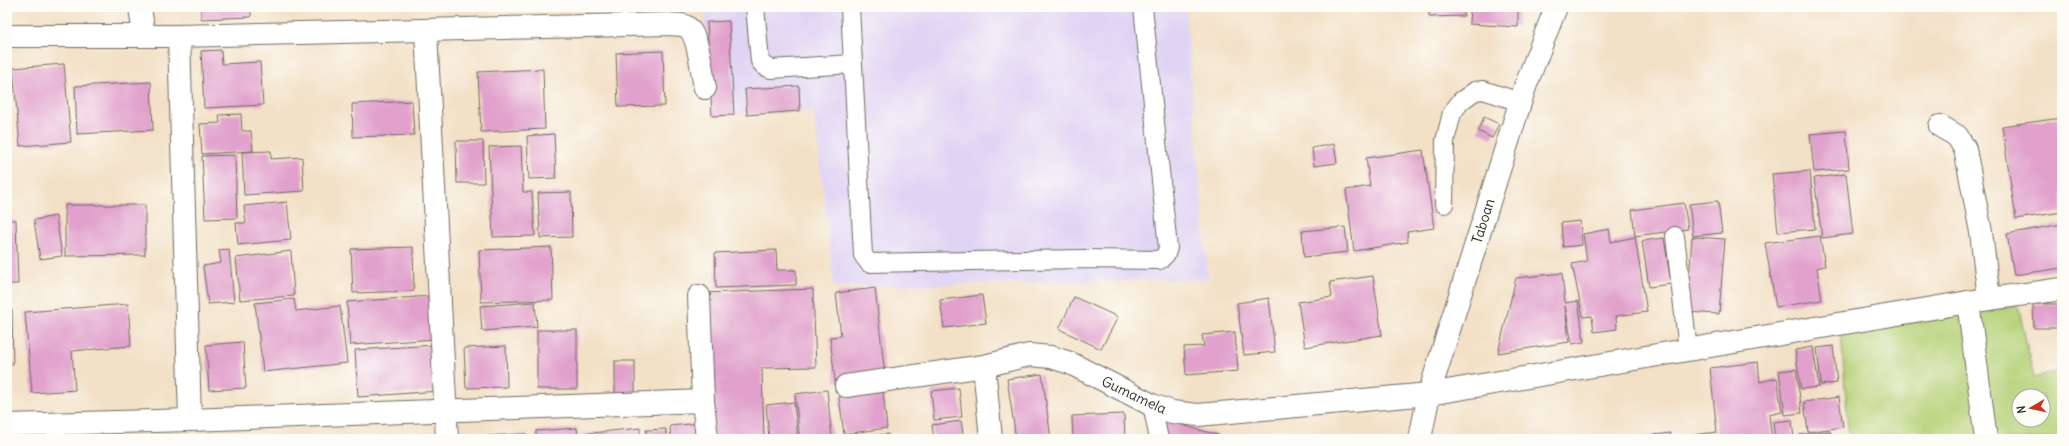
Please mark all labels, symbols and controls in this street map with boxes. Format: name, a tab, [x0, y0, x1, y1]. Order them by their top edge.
street label: Taboan	[1468, 196, 1498, 246]
street label: Gumamela	[1099, 372, 1169, 418]
north arrow	[2011, 388, 2051, 428]
text: N	[2014, 405, 2029, 414]

